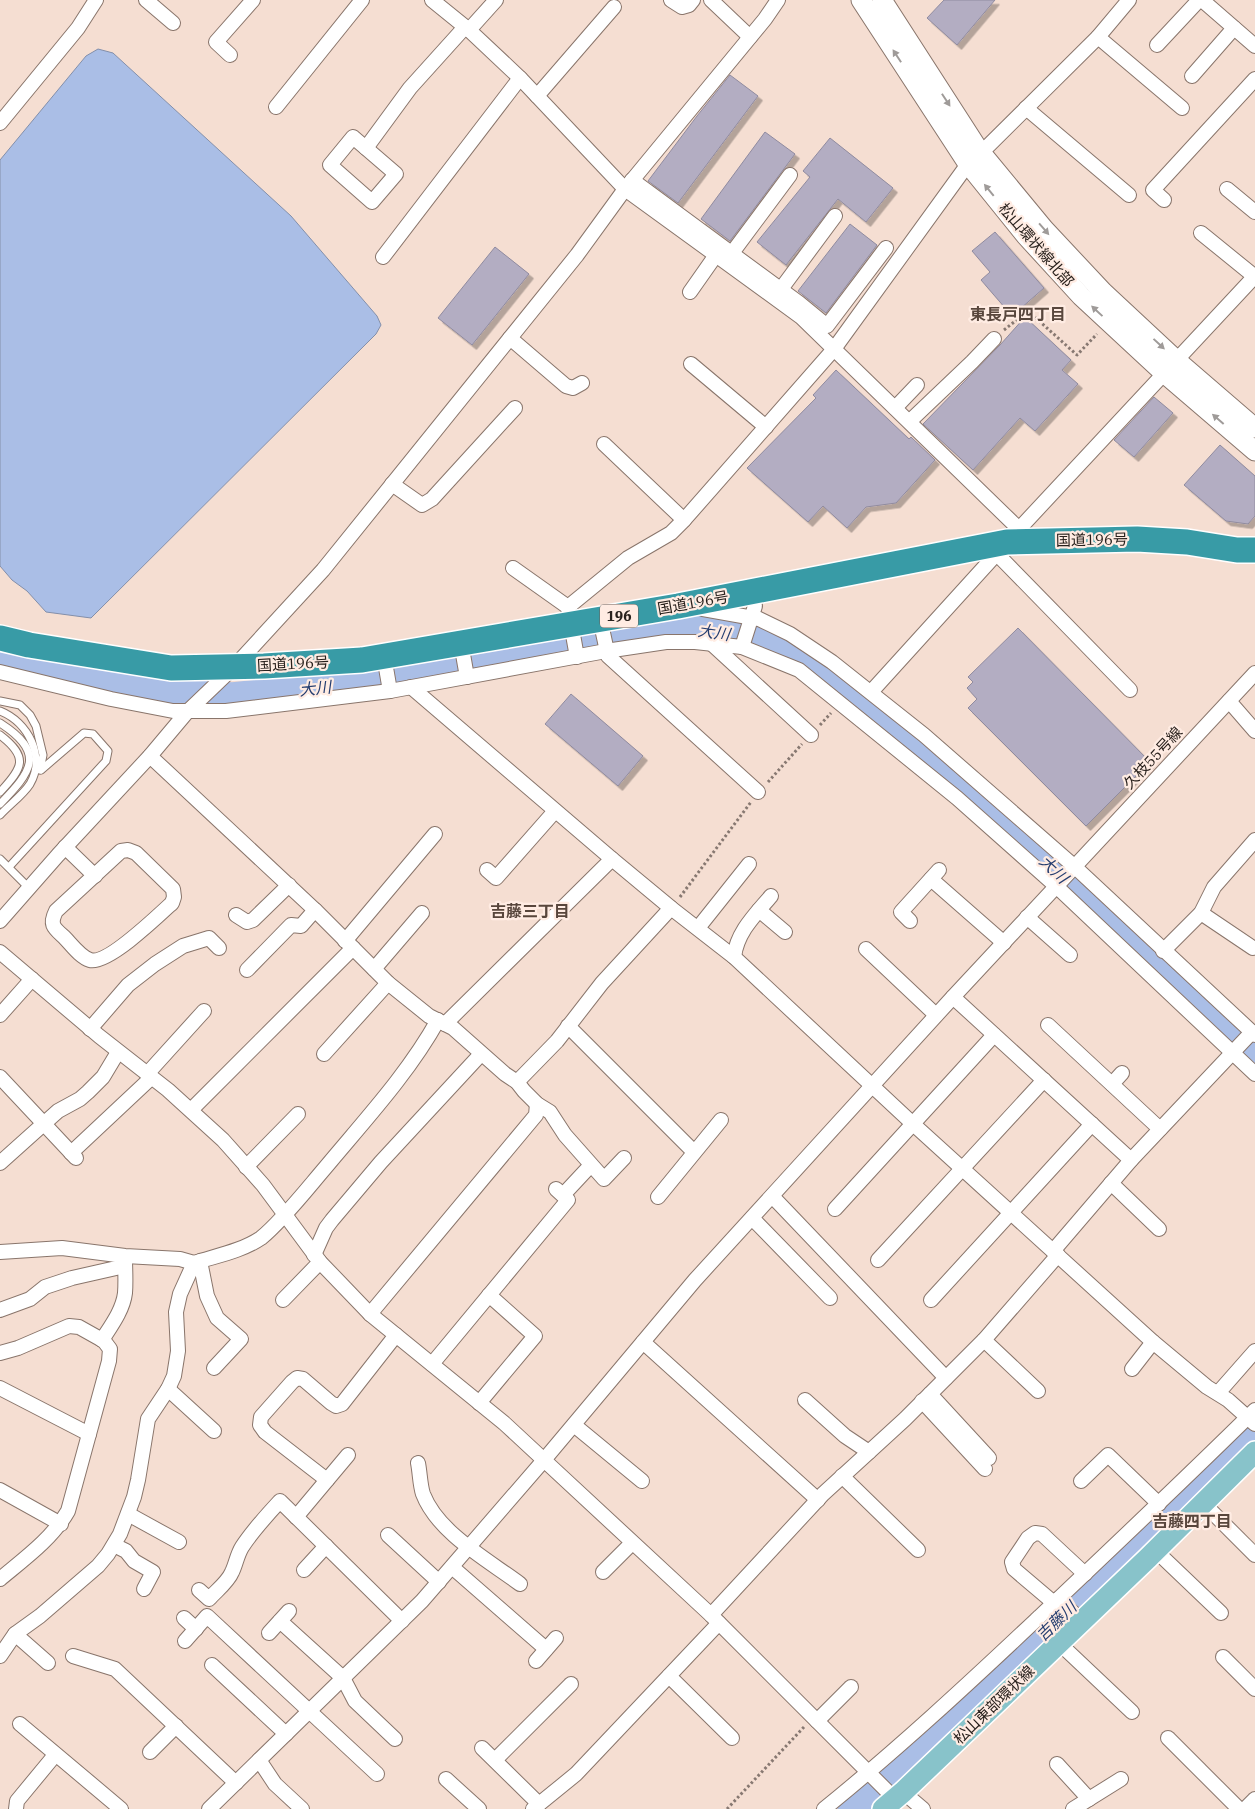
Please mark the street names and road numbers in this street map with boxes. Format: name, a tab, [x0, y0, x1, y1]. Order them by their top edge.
street label: 松山環状線北部	[995, 199, 1078, 291]
street label: 国道196号	[1056, 529, 1128, 550]
street label: 国道196号	[656, 587, 730, 618]
road number: 196	[600, 604, 638, 628]
street label: 国道196号	[257, 652, 329, 675]
street label: 久枝55号線	[1119, 723, 1186, 793]
street label: 松山東部環状線	[949, 1661, 1038, 1748]

